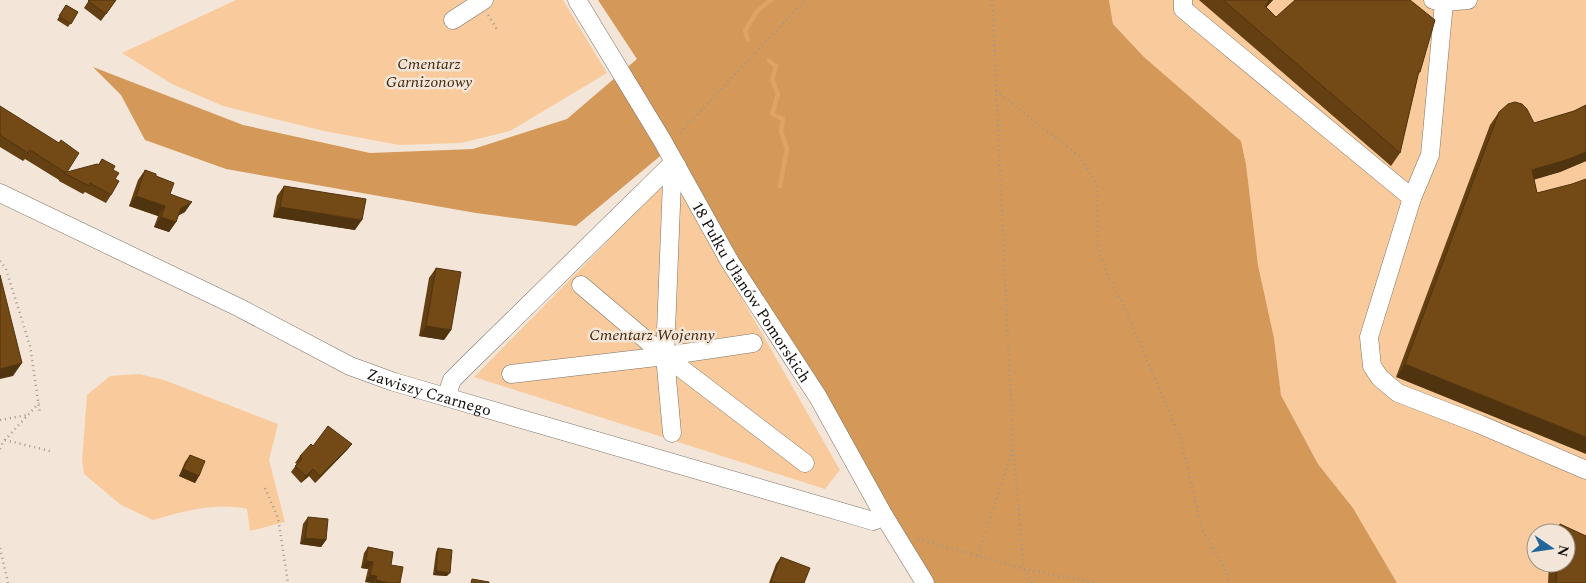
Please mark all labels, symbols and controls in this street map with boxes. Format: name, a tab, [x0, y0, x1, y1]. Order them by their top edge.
park label: Cmentarz Garnizonowy	[386, 52, 472, 94]
street label: 18 Pułku Ułanów Pomorskich	[685, 197, 816, 388]
park label: Cmentarz Wojenny	[589, 323, 715, 347]
street label: Zawiszy Czarnego	[363, 362, 494, 423]
north arrow	[1526, 523, 1576, 573]
text: N	[1552, 543, 1575, 559]

